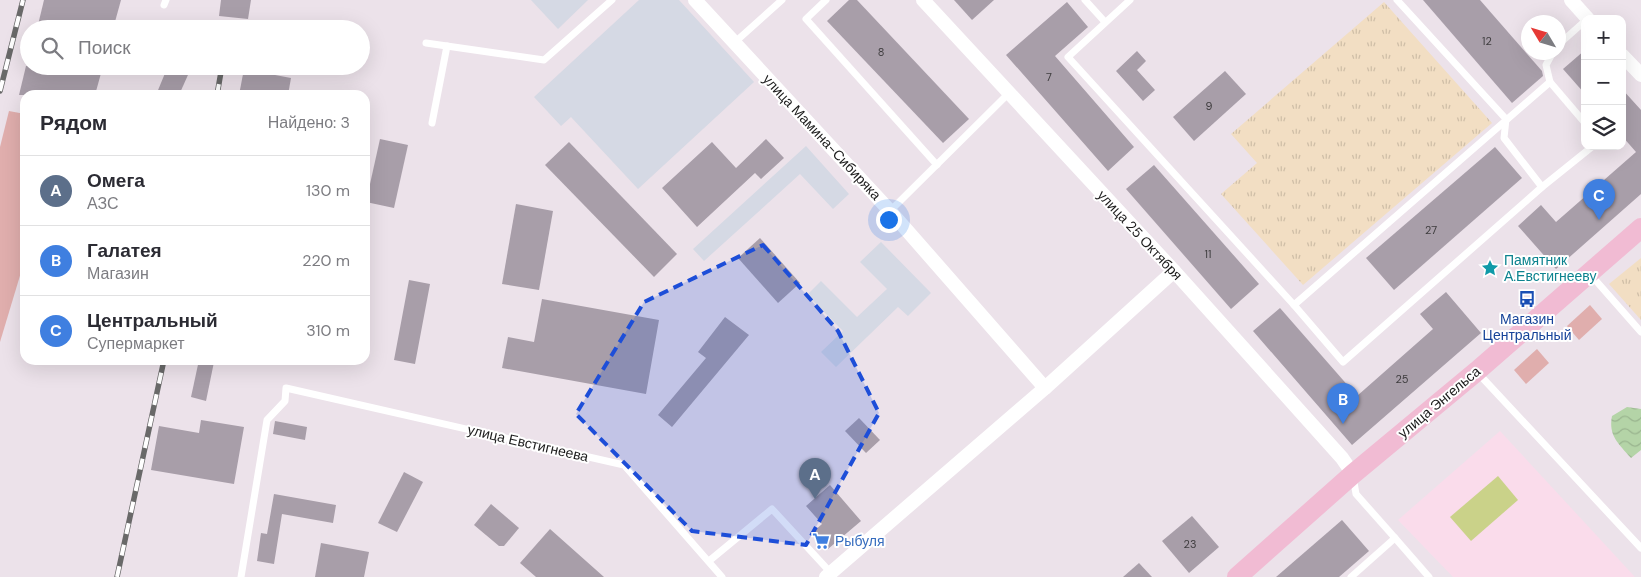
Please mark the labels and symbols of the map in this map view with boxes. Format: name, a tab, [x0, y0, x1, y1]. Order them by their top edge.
north arrow	[1521, 15, 1566, 60]
house number: 12	[1482, 34, 1492, 48]
house number: 8	[878, 45, 884, 59]
street label: улица Мамина-Сибиряка	[759, 70, 885, 204]
house number: 7	[1046, 70, 1052, 84]
house number: 9	[1206, 99, 1213, 113]
pin: C	[1583, 179, 1615, 220]
street label: улица 25 Октября	[1094, 186, 1186, 284]
your location	[876, 207, 902, 233]
house number: 27	[1425, 223, 1437, 237]
house number: 11	[1205, 247, 1211, 261]
place label: Памятник А.Евстигнееву	[1504, 251, 1597, 285]
place icon: Памятник А.Евстигнееву	[1480, 258, 1500, 278]
bus stop icon: Магазин Центральный	[1517, 289, 1537, 309]
place label: Магазин Центральный	[1483, 310, 1571, 344]
street label: улица Энгельса	[1394, 362, 1484, 442]
house number: 25	[1395, 372, 1409, 386]
pin: B	[1327, 383, 1359, 424]
street label: улица Евстигнеева	[466, 420, 590, 466]
pin: A	[799, 458, 831, 499]
supermarket icon: Рыбуля	[811, 531, 831, 551]
place label: Рыбуля	[835, 532, 885, 550]
house number: 23	[1184, 537, 1196, 551]

